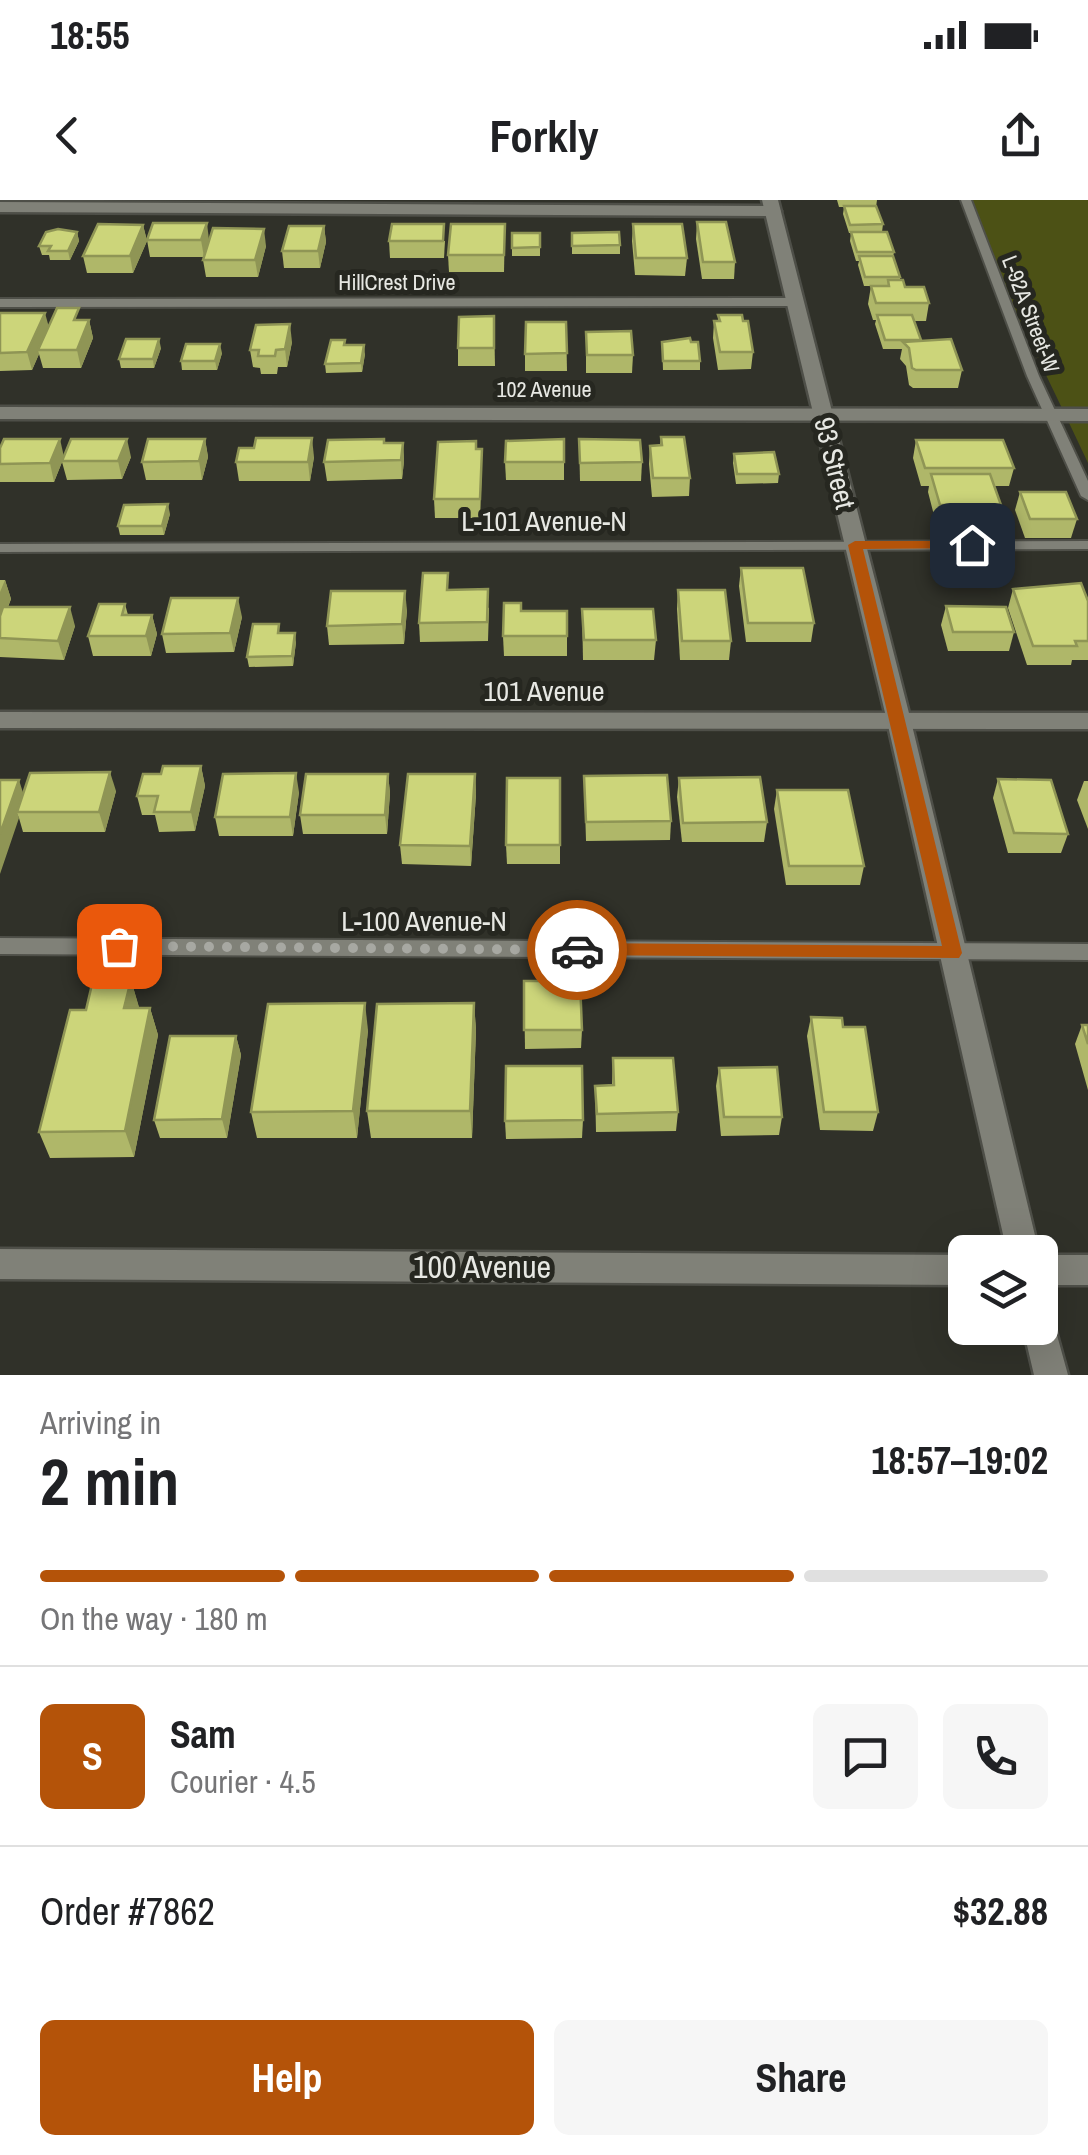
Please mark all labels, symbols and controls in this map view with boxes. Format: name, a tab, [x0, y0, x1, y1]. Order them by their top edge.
text: 18:55	[50, 10, 130, 61]
text: Forkly	[490, 105, 598, 166]
icon: back	[40, 108, 95, 163]
icon: share	[993, 108, 1048, 163]
street label: L-92A Street-W	[995, 251, 1067, 377]
street label: HillCrest Drive	[338, 267, 456, 297]
street label: 102 Avenue	[497, 374, 592, 404]
street label: 93 Street	[805, 413, 865, 513]
street label: L-101 Avenue-N	[461, 502, 627, 540]
pin	[930, 503, 1015, 588]
icon: home	[945, 518, 1000, 573]
street label: 101 Avenue	[484, 672, 604, 710]
courier	[527, 900, 627, 1000]
street label: L-100 Avenue-N	[341, 902, 507, 940]
pin	[77, 904, 162, 989]
icon: bag	[92, 919, 147, 974]
icon: car	[550, 923, 605, 978]
map controls	[948, 1235, 1058, 1345]
button: layers	[948, 1235, 1058, 1345]
street label: 100 Avenue	[413, 1245, 551, 1288]
text: Arriving in	[40, 1401, 161, 1444]
text: 18:57–19:02	[871, 1435, 1048, 1486]
text: 2 min	[40, 1438, 179, 1525]
text: On the way · 180 m	[40, 1597, 268, 1640]
button: chat	[813, 1704, 918, 1809]
button: phone	[943, 1704, 1048, 1809]
text: Sam	[170, 1709, 236, 1760]
text: S	[82, 1731, 103, 1782]
text: Courier · 4.5	[170, 1760, 316, 1803]
text: Order #7862	[40, 1886, 215, 1937]
text: $32.88	[953, 1886, 1048, 1937]
button: Help	[40, 2020, 534, 2135]
button: Share	[554, 2020, 1048, 2135]

